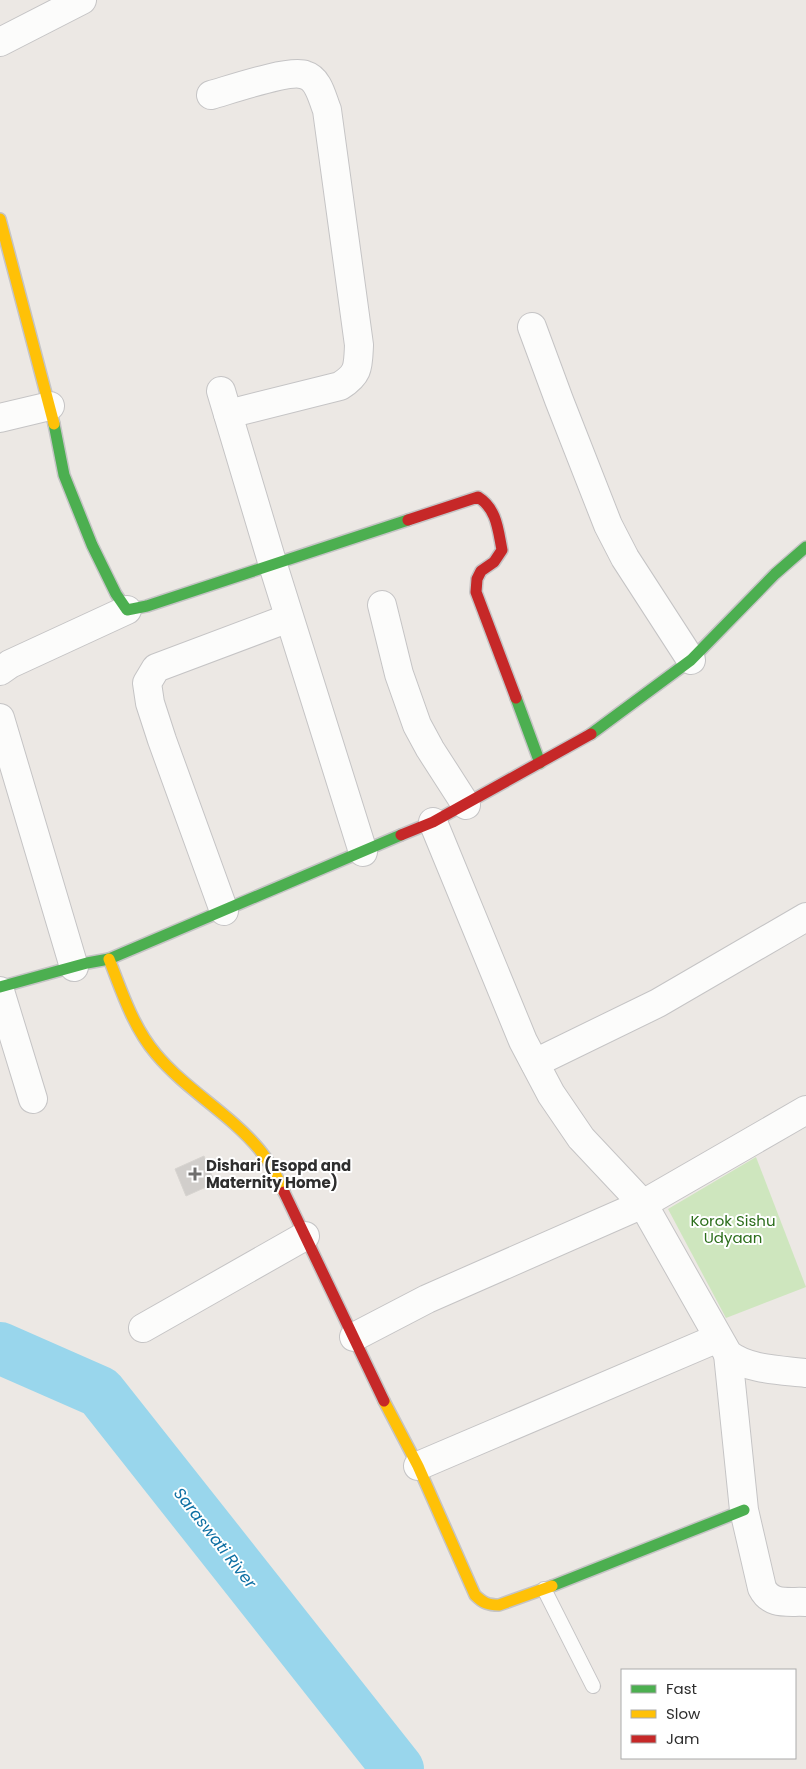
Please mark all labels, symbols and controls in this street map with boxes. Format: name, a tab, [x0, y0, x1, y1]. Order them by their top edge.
place label: Dishari (Esopd and Maternity Home)	[206, 1155, 351, 1193]
marker: Dishari (Esopd and Maternity Home)	[188, 1167, 202, 1181]
park label: Korok Sishu Udyaan	[690, 1210, 776, 1248]
water label: Saraswati River	[168, 1483, 262, 1594]
legend	[621, 1669, 796, 1759]
text: Fast	[666, 1678, 697, 1699]
text: Slow	[666, 1703, 701, 1724]
text: Jam	[666, 1728, 700, 1749]

